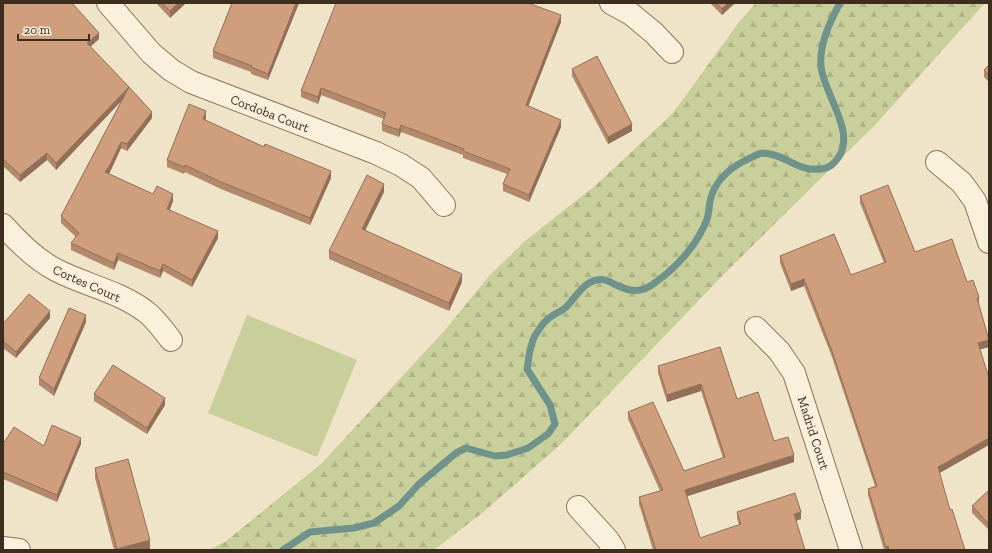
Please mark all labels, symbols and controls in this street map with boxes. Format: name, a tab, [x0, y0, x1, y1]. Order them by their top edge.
scale bar	[18, 16, 89, 42]
text: 20 m	[24, 23, 51, 37]
street label: Cordoba Court	[228, 92, 311, 135]
street label: Cortes Court	[51, 262, 123, 305]
street label: Madrid Court	[795, 394, 833, 472]

